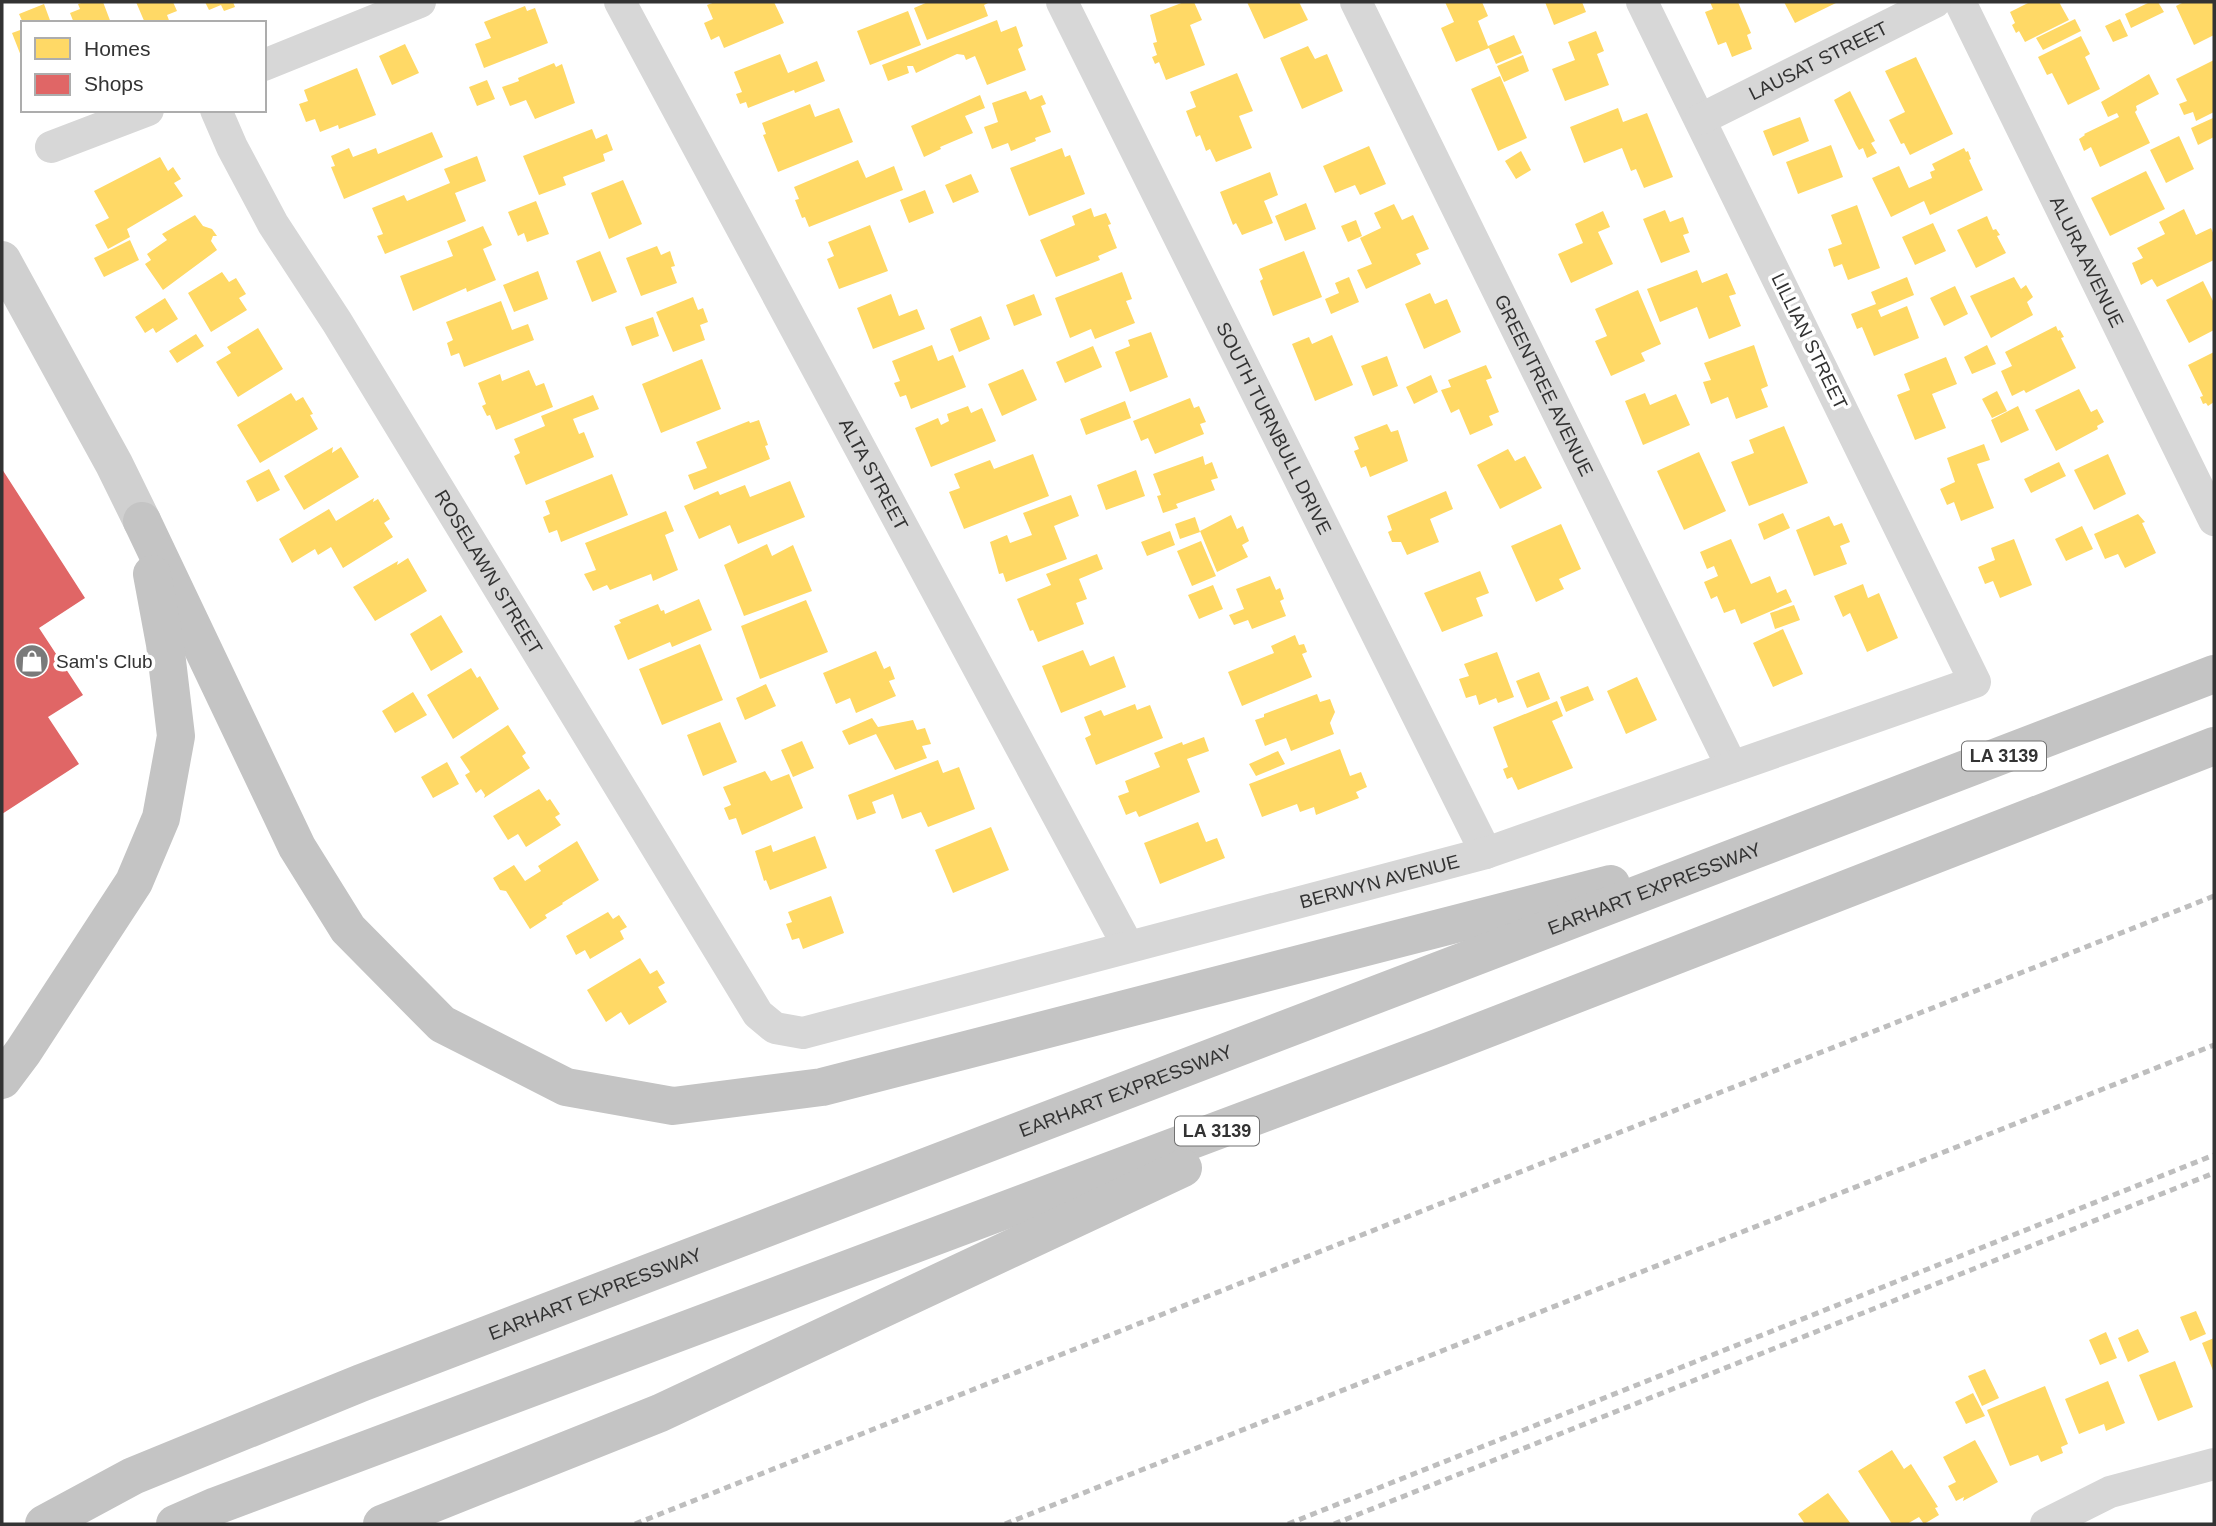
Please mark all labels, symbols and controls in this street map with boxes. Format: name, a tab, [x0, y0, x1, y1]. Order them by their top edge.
street label: LAUSAT STREET	[1745, 17, 1892, 104]
legend	[21, 21, 266, 112]
text: Homes	[84, 37, 151, 60]
text: Shops	[84, 72, 144, 95]
street label: ALURA AVENUE	[2046, 193, 2128, 331]
street label: LILLIAN STREET	[1767, 270, 1852, 413]
street label: GREENTREE AVENUE	[1491, 291, 1597, 480]
street label: SOUTH TURNBULL DRIVE	[1212, 319, 1336, 538]
street label: ALTA STREET	[835, 415, 912, 534]
street label: ROSELAWN STREET	[431, 486, 547, 658]
shop icon: Sam's Club	[13, 642, 51, 680]
place label: Sam's Club	[56, 651, 153, 672]
road number: LA 3139	[1962, 742, 2046, 770]
street label: EARHART EXPRESSWAY	[1545, 838, 1764, 939]
street label: BERWYN AVENUE	[1297, 851, 1461, 913]
street label: EARHART EXPRESSWAY	[1016, 1041, 1236, 1141]
road number: LA 3139	[1175, 1116, 1259, 1146]
street label: EARHART EXPRESSWAY	[486, 1244, 705, 1344]

